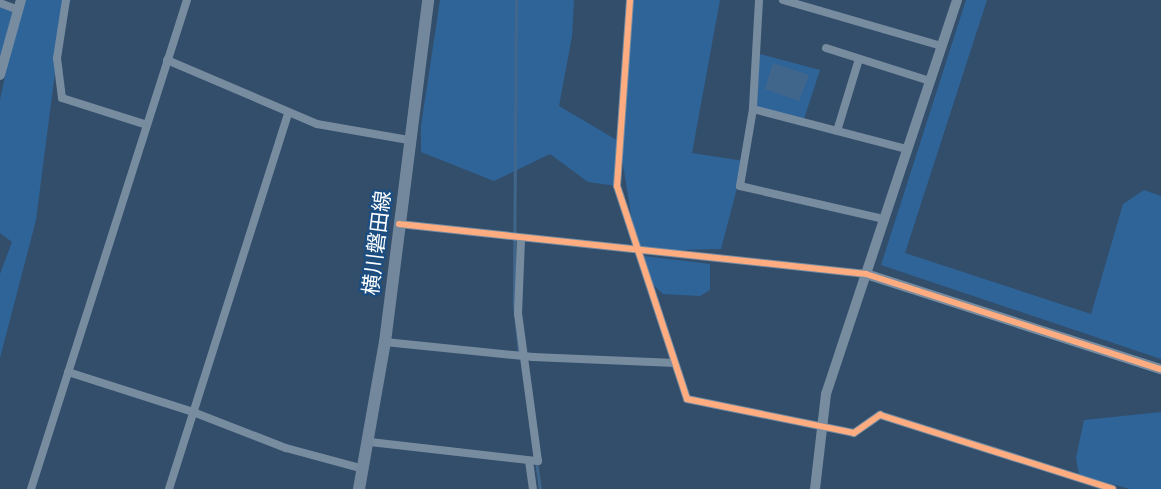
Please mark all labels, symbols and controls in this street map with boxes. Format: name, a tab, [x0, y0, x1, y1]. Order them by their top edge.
street label: 横川磐田線	[358, 189, 396, 297]

